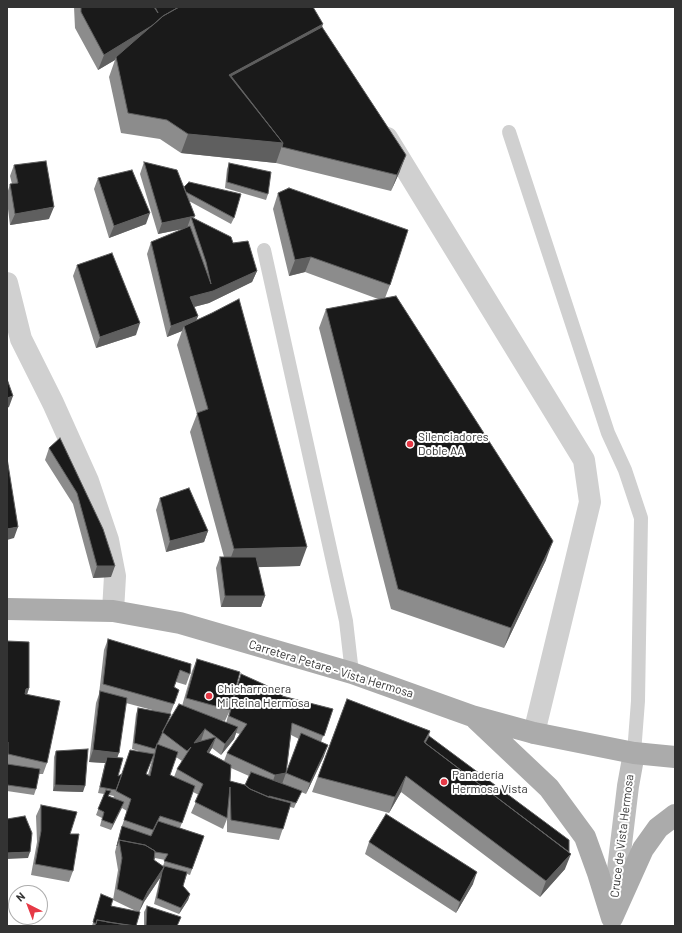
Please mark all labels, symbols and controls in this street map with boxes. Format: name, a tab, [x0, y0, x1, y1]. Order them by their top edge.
place label: Silenciadores Doble AA	[418, 430, 488, 458]
marker: Silenciadores Doble AA	[405, 439, 415, 449]
street label: Carretera Petare - Vista Hermosa	[247, 637, 415, 701]
place label: Chicharronera Mi Reina Hermosa	[217, 682, 310, 710]
marker: Chicharronera Mi Reina Hermosa	[204, 691, 214, 701]
place label: Panadería Hermosa Vista	[452, 768, 528, 796]
street label: Cruce de Vista Hermosa	[607, 774, 637, 898]
marker: Panadería Hermosa Vista	[439, 777, 449, 787]
north arrow	[8, 885, 48, 925]
text: N	[13, 889, 27, 904]

